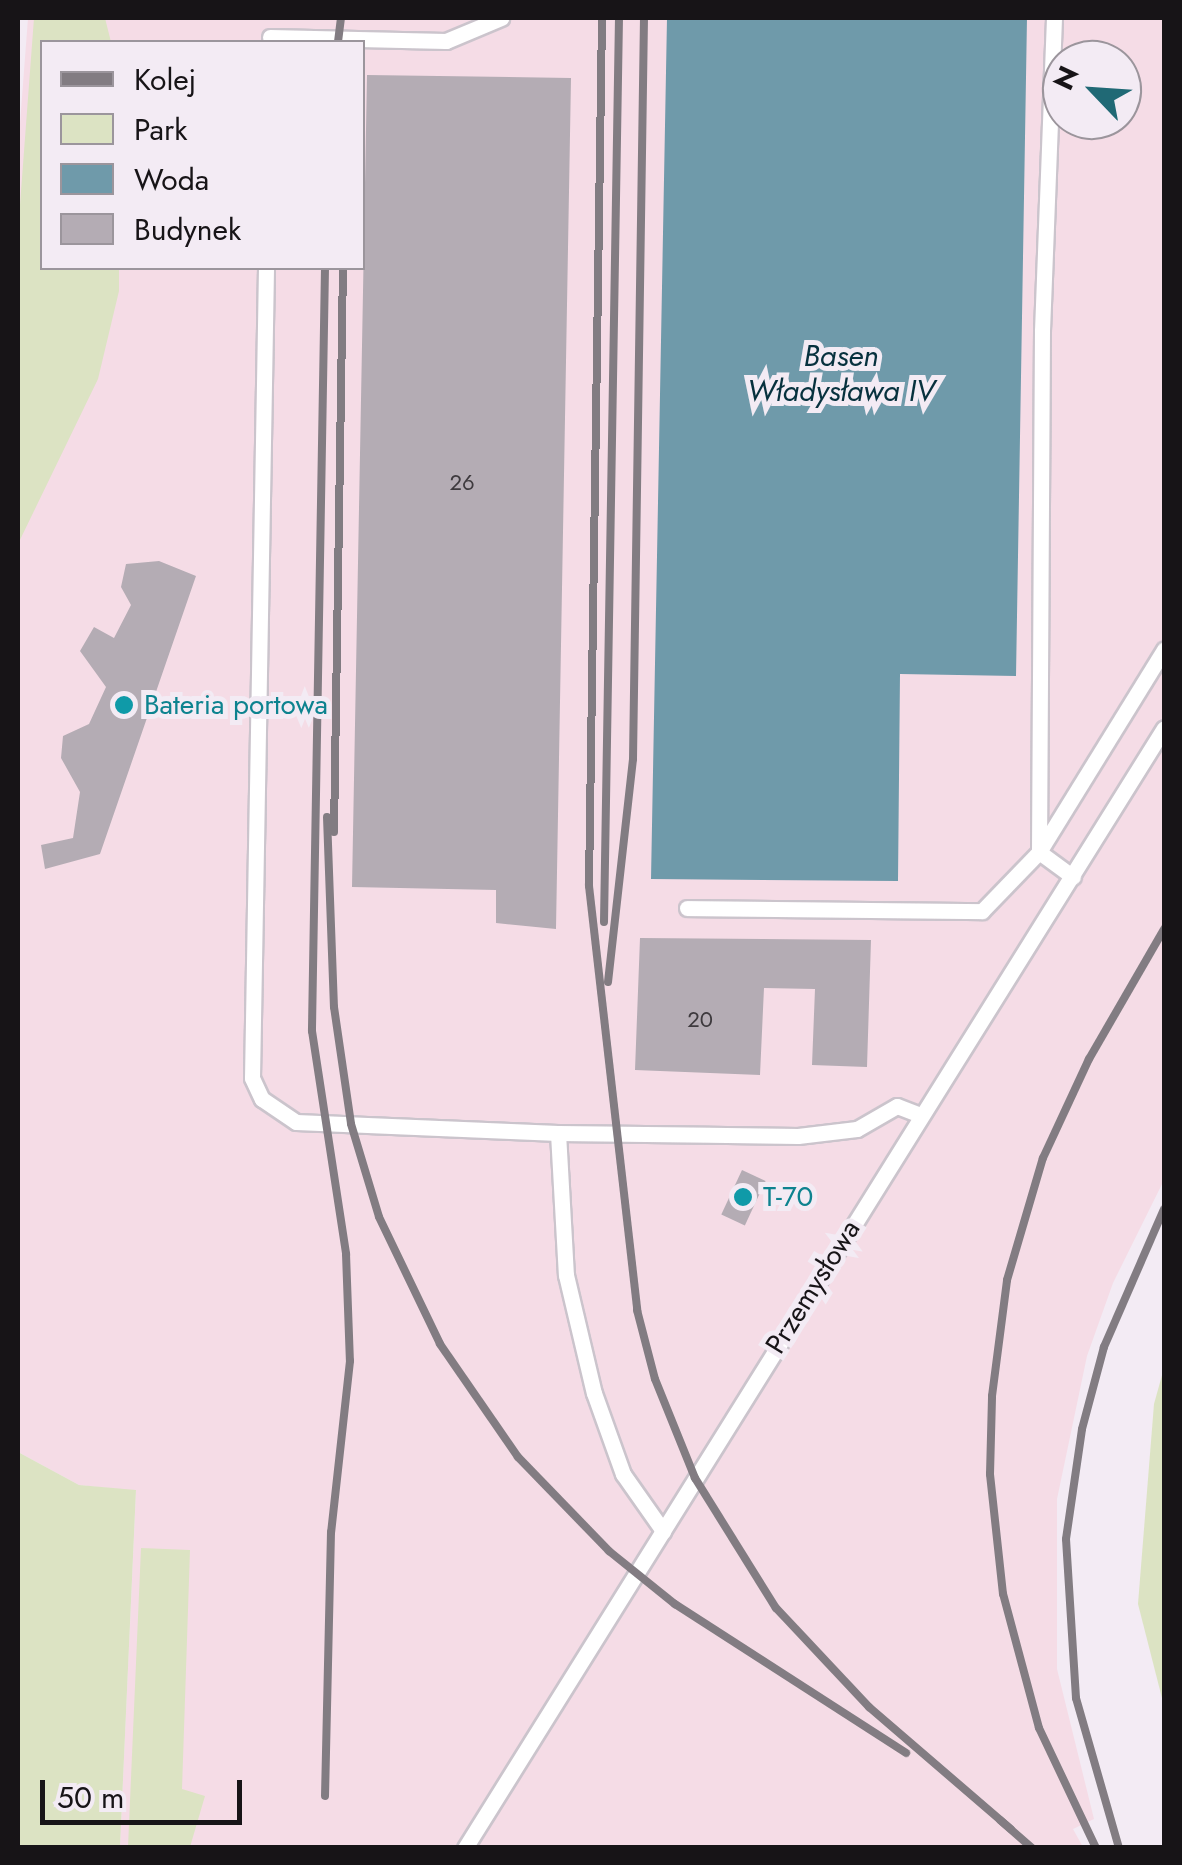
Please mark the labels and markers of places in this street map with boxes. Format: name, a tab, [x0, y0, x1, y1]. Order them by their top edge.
place label: Bateria portowa	[144, 688, 328, 722]
marker: Bateria portowa	[113, 694, 135, 716]
place label: T-70	[763, 1180, 813, 1214]
marker: T-70	[732, 1186, 754, 1208]

